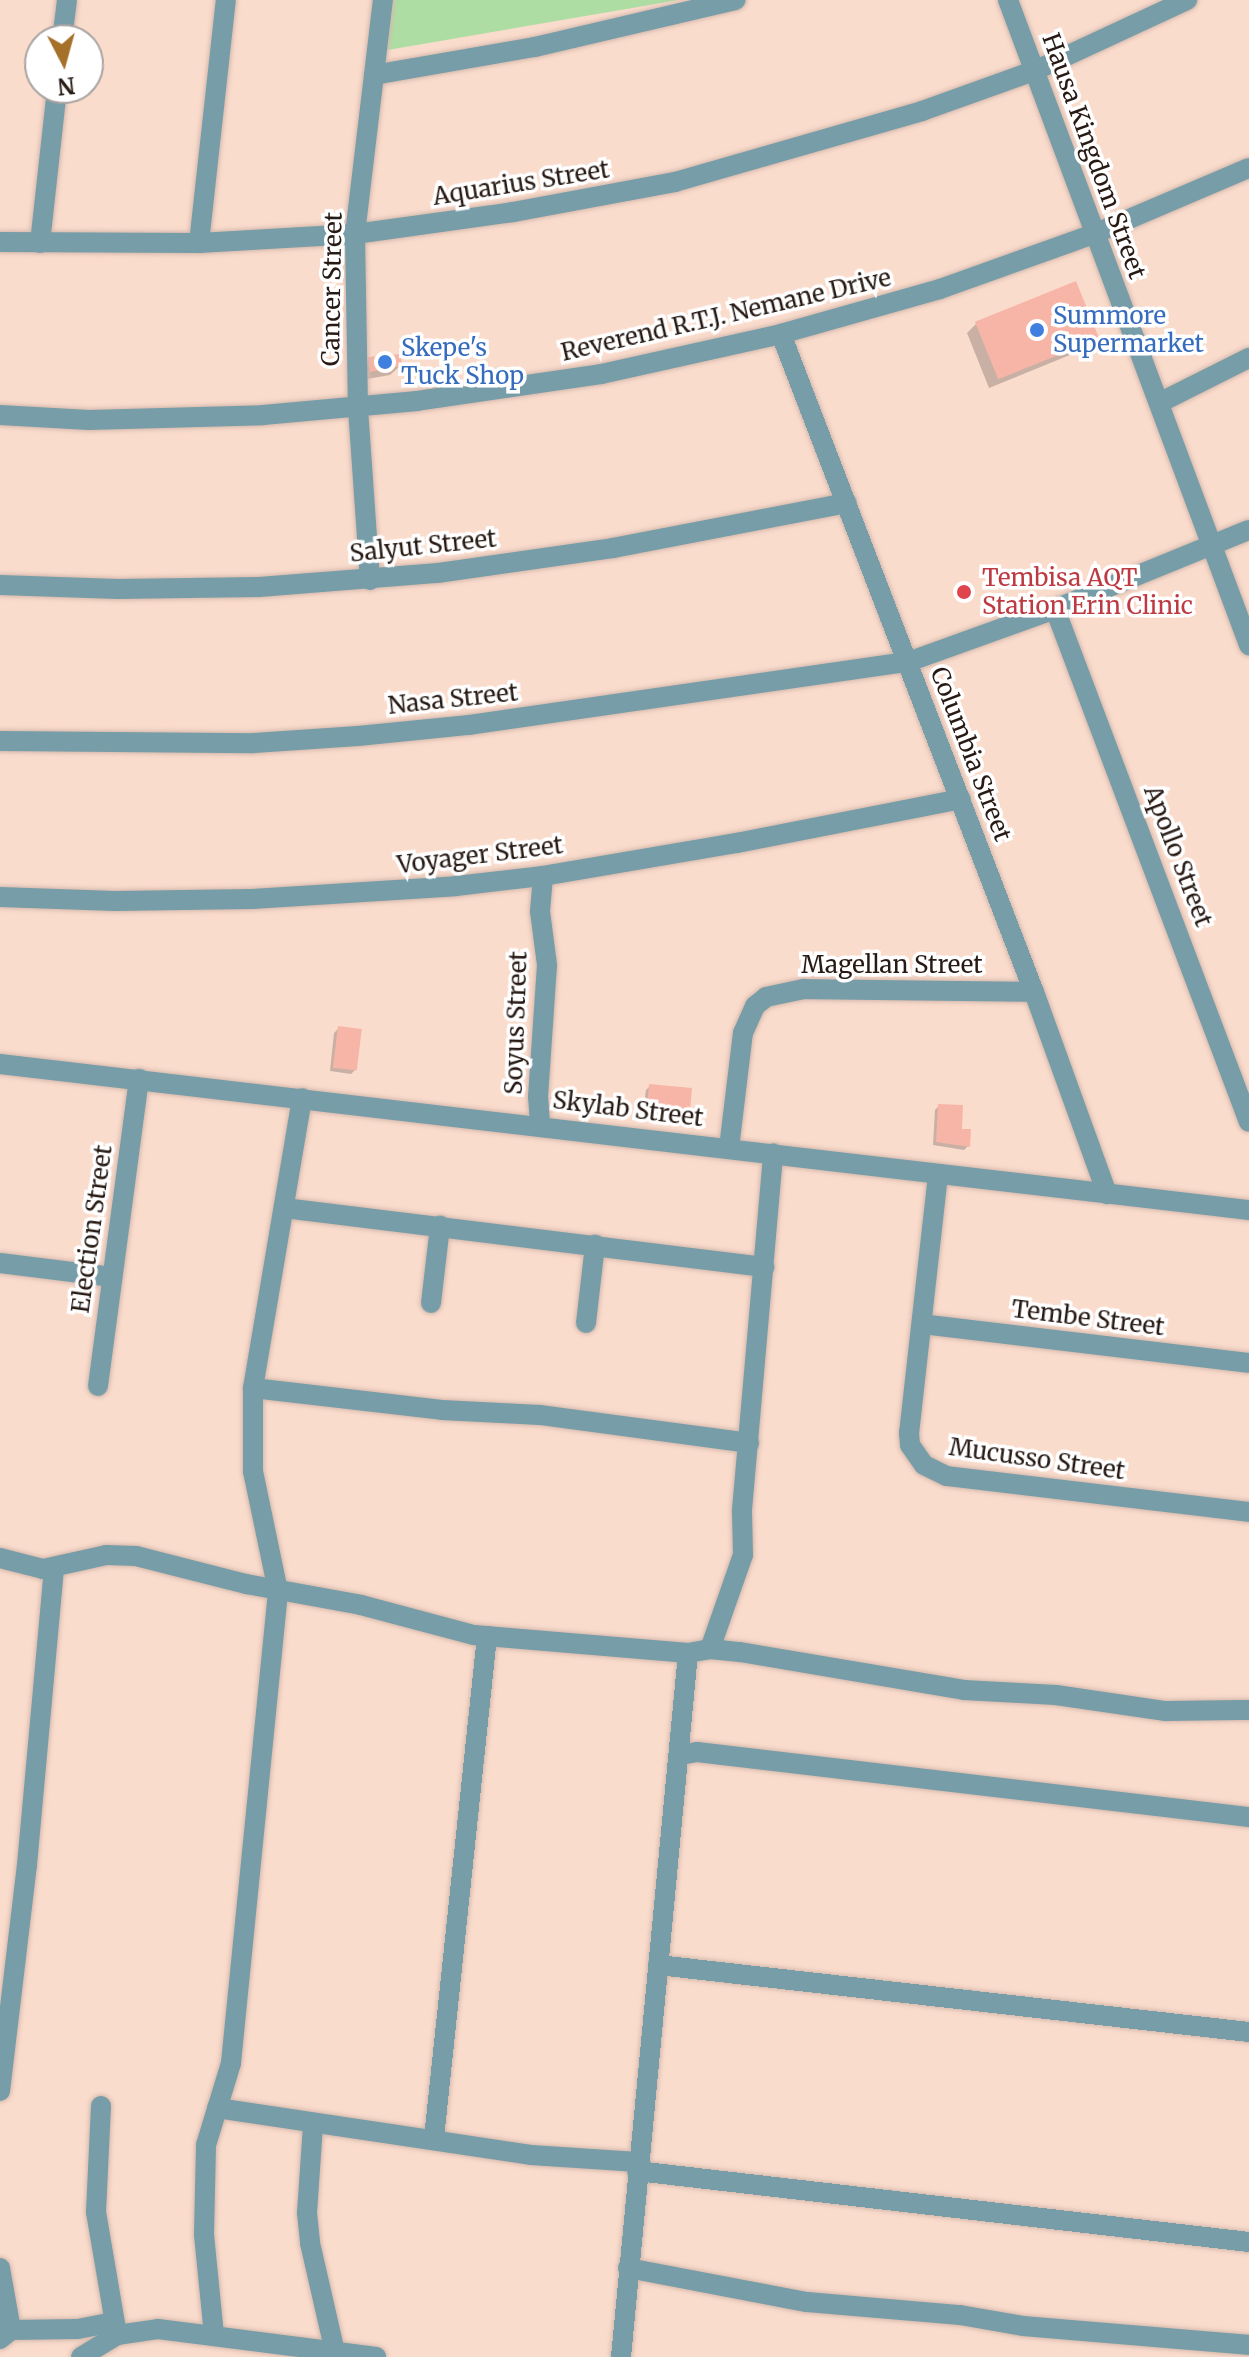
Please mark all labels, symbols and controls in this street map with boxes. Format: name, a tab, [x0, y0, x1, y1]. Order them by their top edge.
north arrow	[24, 24, 104, 104]
street label: Hausa Kingdom Street	[1036, 29, 1152, 283]
text: N	[56, 71, 76, 101]
street label: Aquarius Street	[431, 155, 611, 211]
street label: Cancer Street	[316, 212, 348, 366]
street label: Reverend R.T.J. Nemane Drive	[558, 263, 894, 367]
place label: Summore Supermarket	[1053, 302, 1204, 358]
marker: Summore Supermarket	[1028, 321, 1046, 339]
place label: Skepe's Tuck Shop	[401, 334, 524, 390]
marker: Skepe's Tuck Shop	[376, 353, 394, 371]
street label: Salyut Street	[348, 524, 498, 568]
place label: Tembisa AQT Station Erin Clinic	[982, 564, 1193, 620]
marker: Tembisa AQT Station Erin Clinic	[953, 581, 975, 603]
street label: Columbia Street	[925, 663, 1017, 845]
street label: Nasa Street	[387, 678, 519, 720]
street label: Apollo Street	[1138, 781, 1218, 931]
street label: Voyager Street	[395, 831, 565, 879]
street label: Soyus Street	[499, 951, 533, 1095]
street label: Magellan Street	[801, 951, 983, 979]
street label: Skylab Street	[551, 1085, 705, 1133]
street label: Election Street	[66, 1143, 118, 1315]
street label: Tembe Street	[1010, 1294, 1166, 1342]
street label: Mucusso Street	[947, 1432, 1127, 1486]

